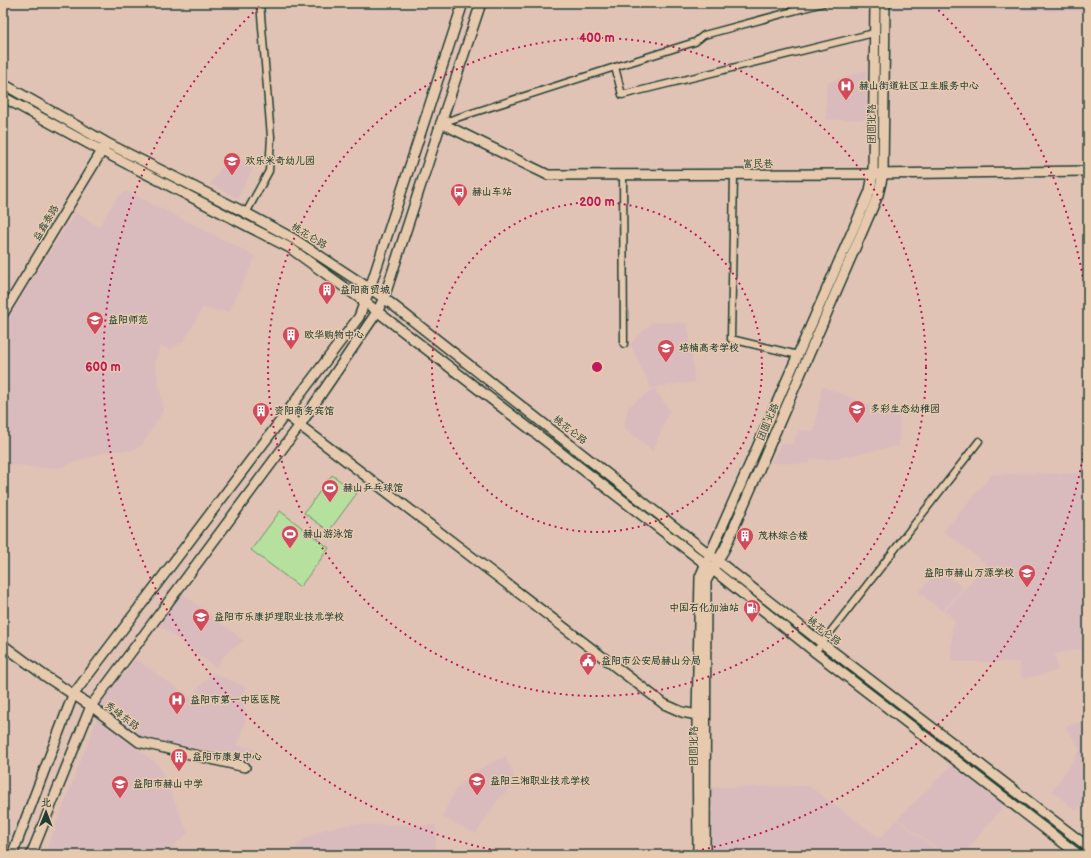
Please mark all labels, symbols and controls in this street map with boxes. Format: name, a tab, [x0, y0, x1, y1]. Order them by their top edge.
text: 400 m	[579, 31, 615, 46]
hospital icon: 赫山街道社区卫生服务中心	[836, 76, 856, 101]
place label: 赫山街道社区卫生服务中心	[859, 80, 979, 92]
street label: 团圆北路	[866, 104, 878, 144]
school or university icon: 欢乐米奇幼儿园	[222, 151, 242, 176]
place label: 欢乐米奇幼儿园	[245, 155, 315, 167]
street label: 富民巷	[743, 158, 774, 170]
bus stop icon: 赫山车站	[449, 182, 469, 207]
place label: 赫山车站	[472, 186, 512, 198]
text: 200 m	[579, 195, 615, 210]
street label: 益鑫泰路	[31, 203, 61, 243]
street label: 桃花仑路	[289, 220, 329, 252]
building icon: 益阳商贸城	[317, 280, 337, 305]
place label: 益阳商贸城	[340, 284, 390, 296]
school or university icon: 益阳师范	[85, 310, 105, 335]
place label: 益阳师范	[108, 314, 148, 326]
building icon: 欧华购物中心	[281, 325, 301, 350]
place label: 欧华购物中心	[304, 329, 364, 341]
school or university icon: 培楠高考学校	[656, 338, 676, 363]
place label: 培楠高考学校	[679, 342, 739, 354]
text: 600 m	[85, 360, 121, 375]
centre of rings	[590, 360, 604, 374]
school or university icon: 多彩生态幼稚园	[847, 399, 867, 424]
building icon: 资阳商务宾馆	[251, 401, 271, 426]
street label: 团圆北路	[755, 401, 781, 443]
place label: 多彩生态幼稚园	[870, 403, 940, 415]
place label: 资阳商务宾馆	[274, 405, 334, 417]
street label: 桃花仑路	[551, 413, 589, 447]
sports icon: 赫山乒乓球馆	[320, 478, 340, 503]
place label: 赫山乒乓球馆	[343, 482, 403, 494]
sports icon: 赫山游泳馆	[280, 524, 300, 549]
building icon: 茂林综合楼	[735, 526, 755, 551]
place label: 赫山游泳馆	[303, 528, 353, 540]
place label: 茂林综合楼	[758, 530, 808, 542]
school or university icon: 益阳市赫山万源学校	[1017, 563, 1037, 588]
place label: 益阳市赫山万源学校	[924, 567, 1014, 579]
fuel station icon: 中国石化加油站	[742, 598, 762, 623]
place label: 中国石化加油站	[669, 602, 739, 614]
school or university icon: 益阳市乐康护理职业技术学校	[191, 607, 211, 632]
place label: 益阳市乐康护理职业技术学校	[214, 611, 344, 623]
street label: 桃花仑路	[805, 614, 843, 648]
public building icon: 益阳市公安局赫山分局	[578, 651, 598, 676]
place label: 益阳市公安局赫山分局	[601, 655, 701, 667]
hospital icon: 益阳市第一中医医院	[167, 690, 187, 715]
place label: 益阳市第一中医医院	[190, 694, 280, 706]
street label: 秀峰东路	[102, 699, 142, 733]
street label: 团圆北路	[688, 726, 700, 766]
building icon: 益阳市康复中心	[169, 747, 189, 772]
place label: 益阳市康复中心	[192, 751, 262, 763]
school or university icon: 益阳三湘职业技术学校	[467, 771, 487, 796]
school or university icon: 益阳市赫山中学	[110, 774, 130, 799]
place label: 益阳三湘职业技术学校	[490, 775, 590, 787]
place label: 益阳市赫山中学	[133, 778, 203, 790]
north arrow	[26, 792, 66, 832]
text: 北	[41, 796, 52, 809]

